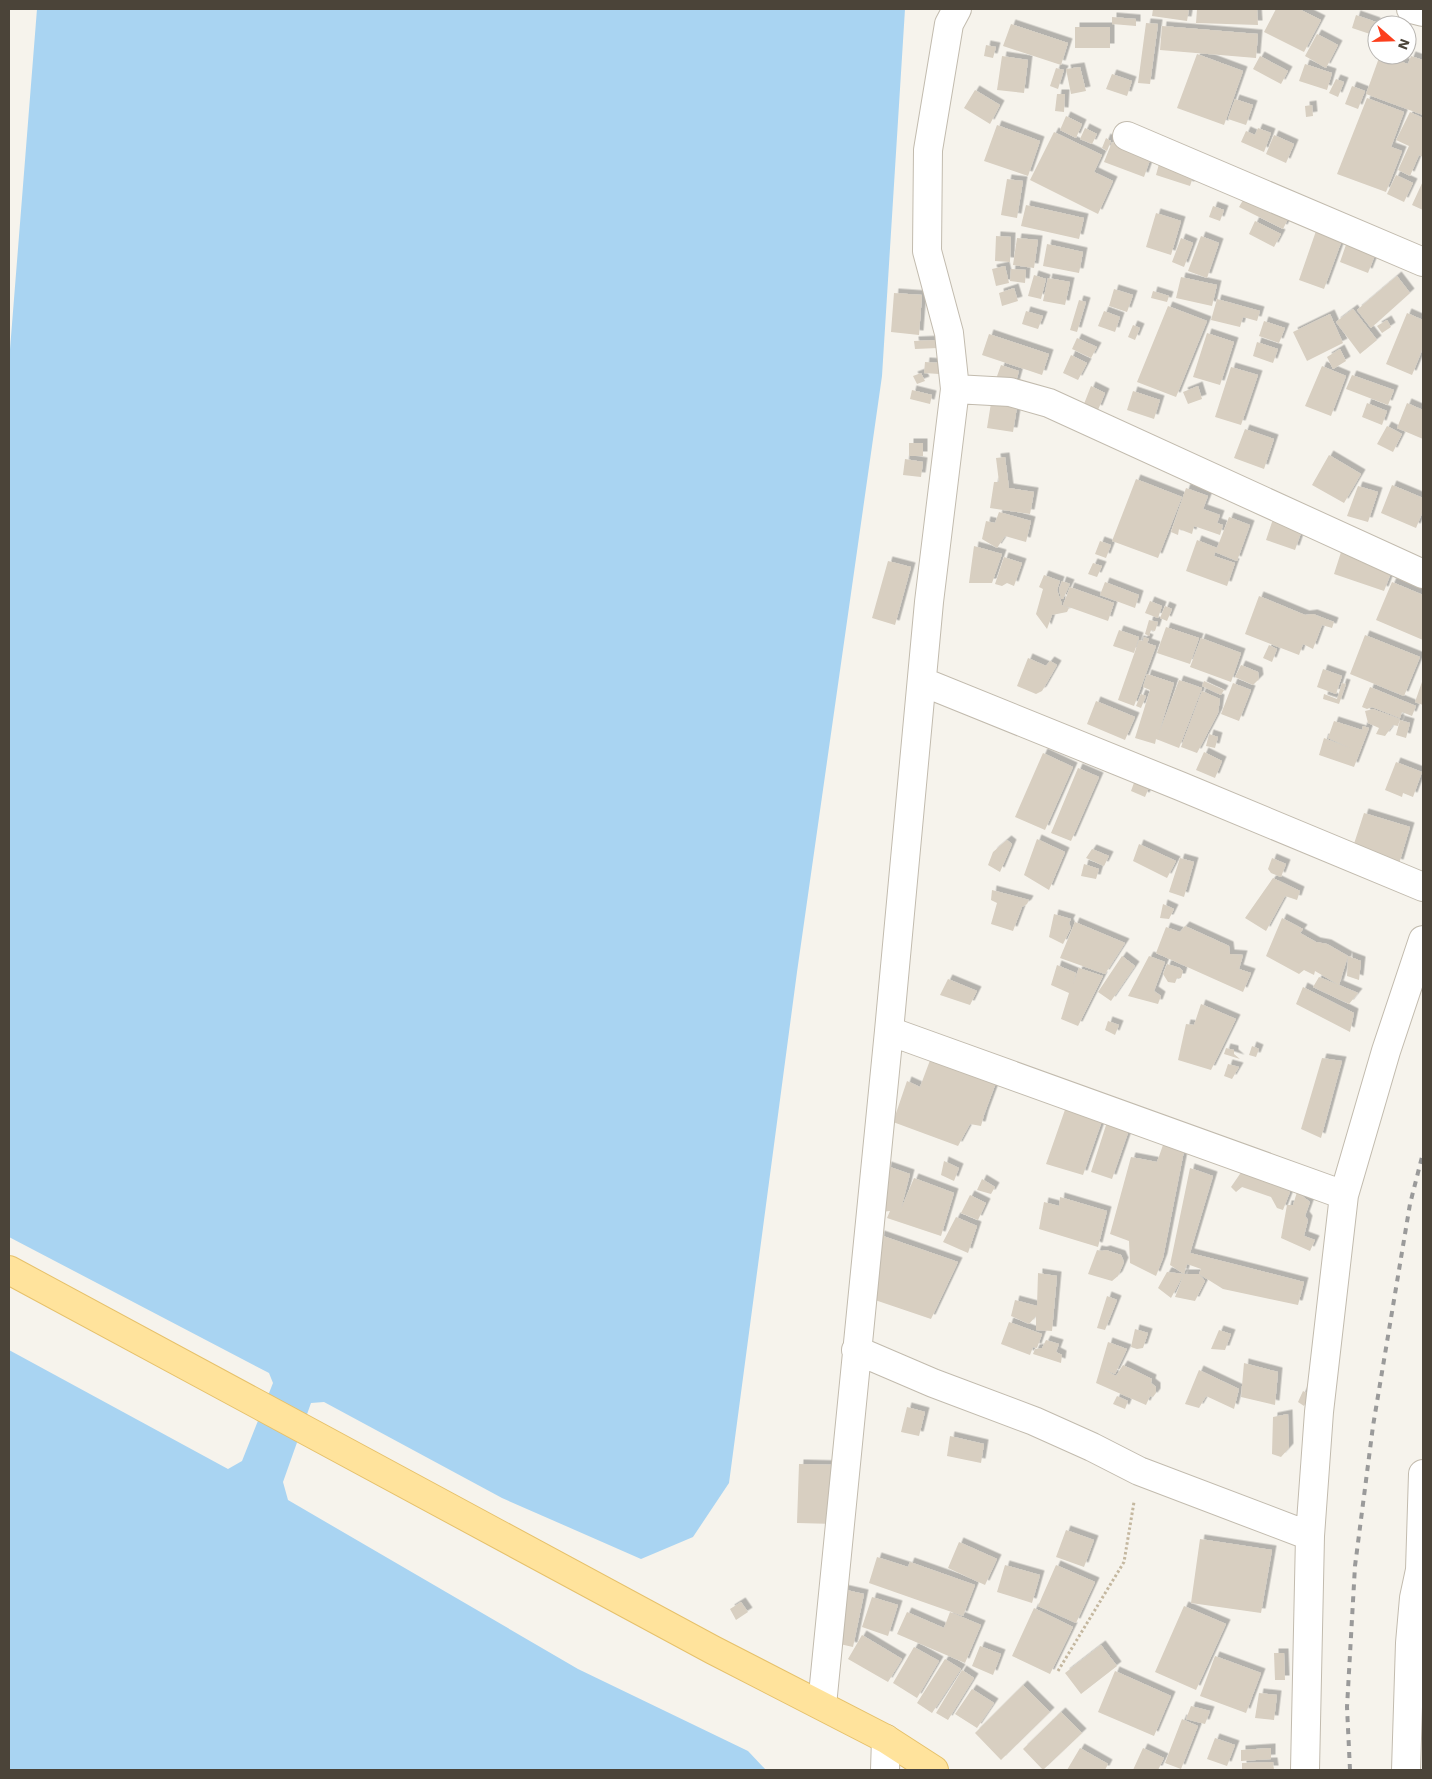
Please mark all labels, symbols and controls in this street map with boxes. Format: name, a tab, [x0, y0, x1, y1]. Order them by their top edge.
north arrow	[1367, 15, 1417, 65]
text: N	[1395, 37, 1414, 52]

